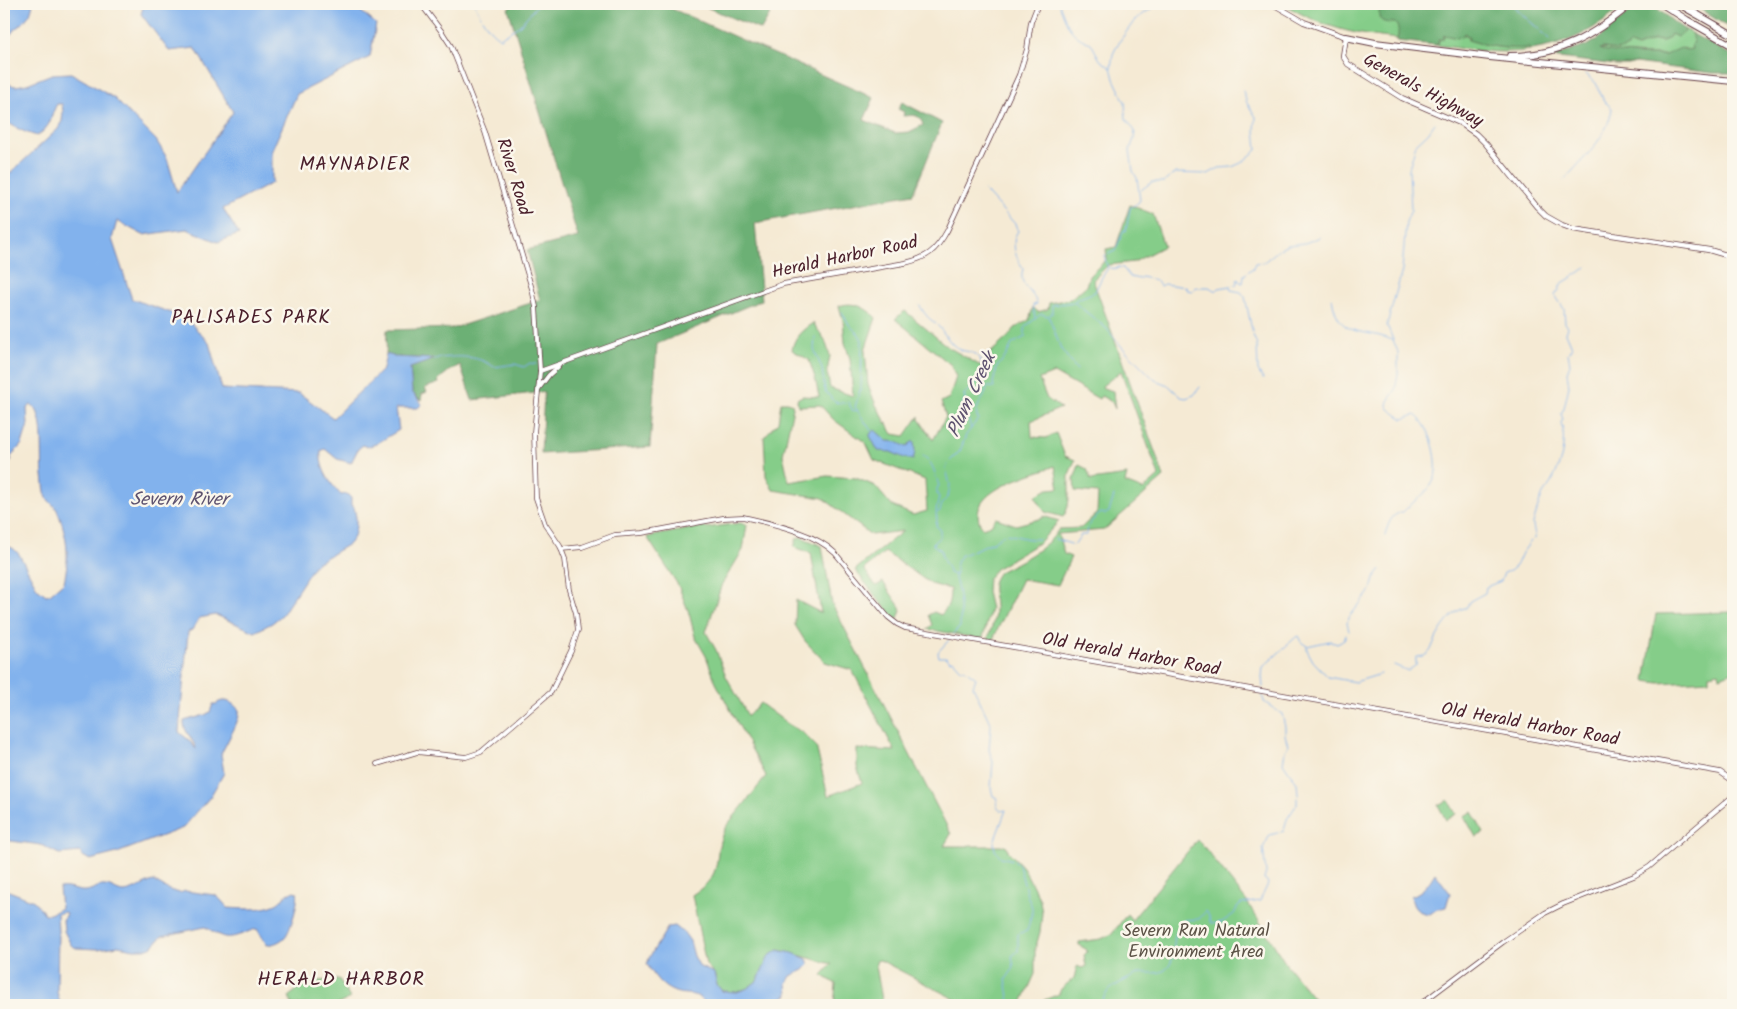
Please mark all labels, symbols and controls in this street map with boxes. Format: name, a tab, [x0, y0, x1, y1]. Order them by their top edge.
street label: Generals Highway	[1357, 46, 1489, 136]
street label: River Road	[487, 135, 539, 220]
district label: MAYNADIER	[299, 150, 411, 180]
street label: Herald Harbor Road	[769, 228, 922, 288]
district label: PALISADES PARK	[171, 303, 331, 333]
water label: Plum Creek	[939, 345, 1006, 442]
water label: Severn River	[130, 485, 232, 515]
street label: Old Herald Harbor Road	[1040, 625, 1223, 685]
street label: Old Herald Harbor Road	[1439, 695, 1622, 755]
park label: Severn Run Natural Environment Area	[1122, 917, 1270, 967]
district label: HERALD HARBOR	[257, 964, 425, 996]

